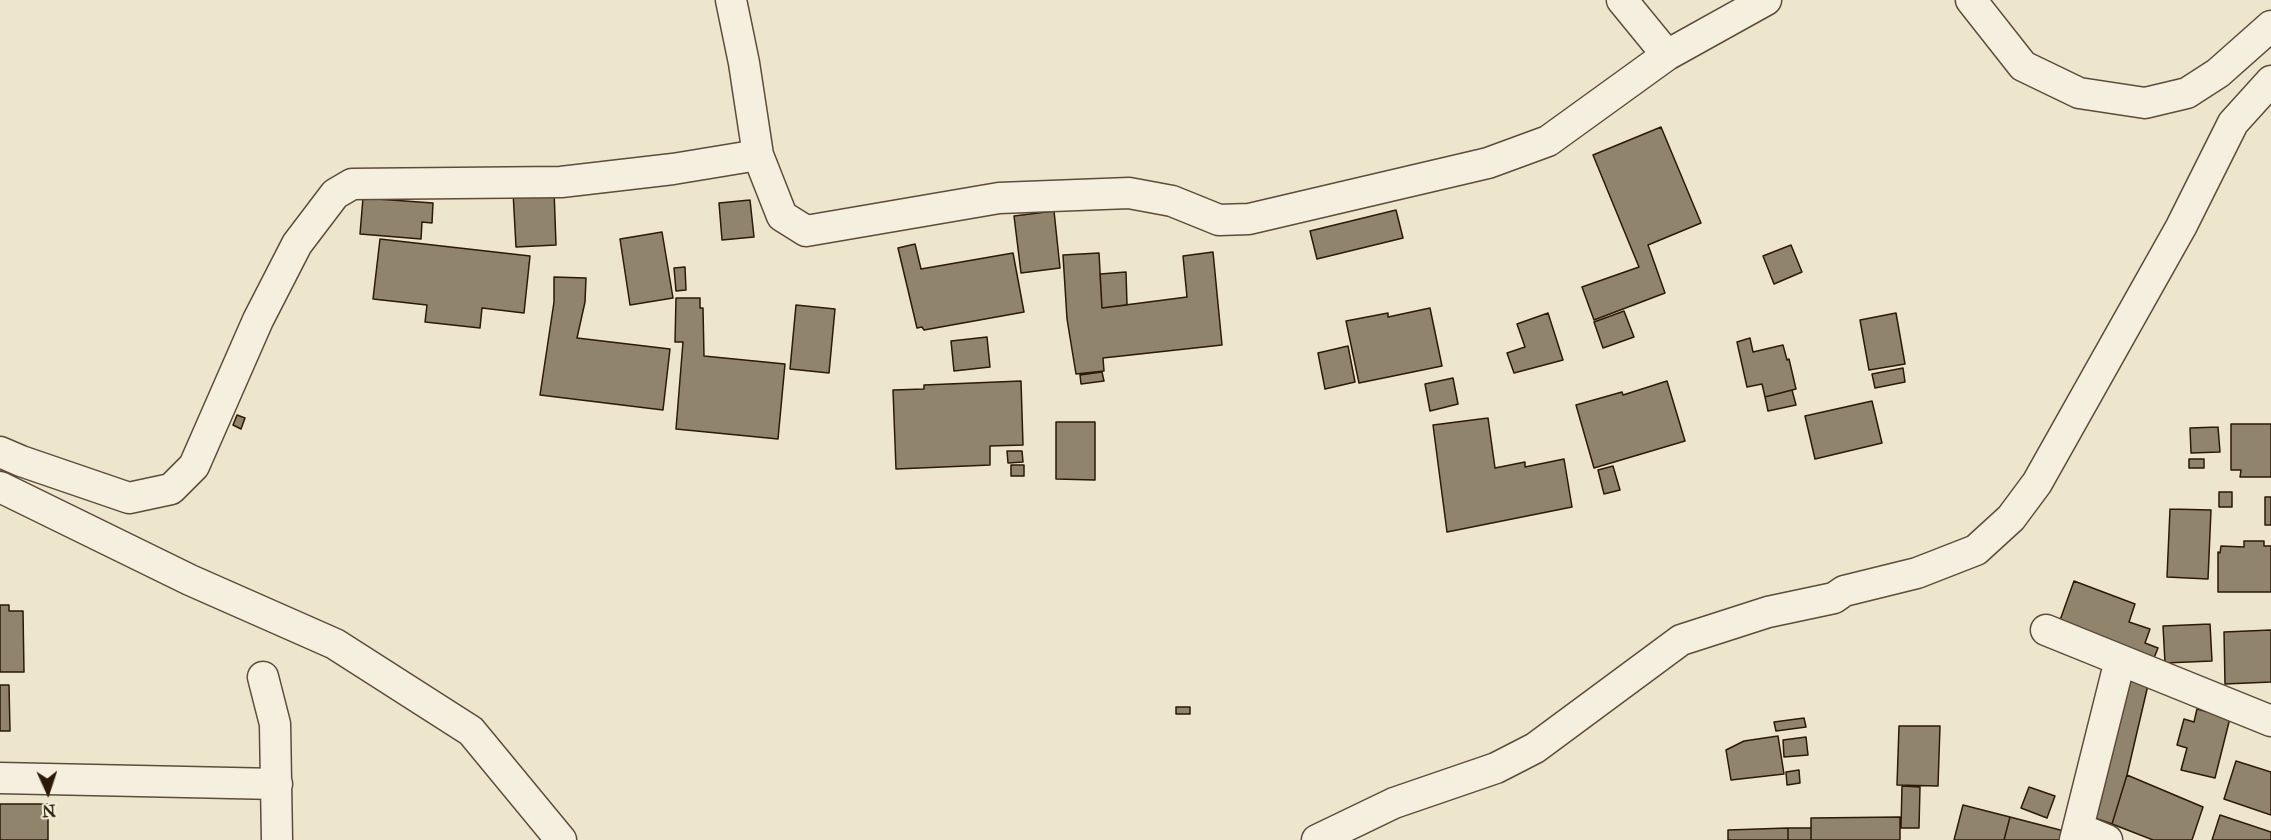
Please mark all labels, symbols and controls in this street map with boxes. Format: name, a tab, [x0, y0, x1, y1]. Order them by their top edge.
north arrow	[18, 762, 78, 822]
text: N	[42, 801, 56, 820]

